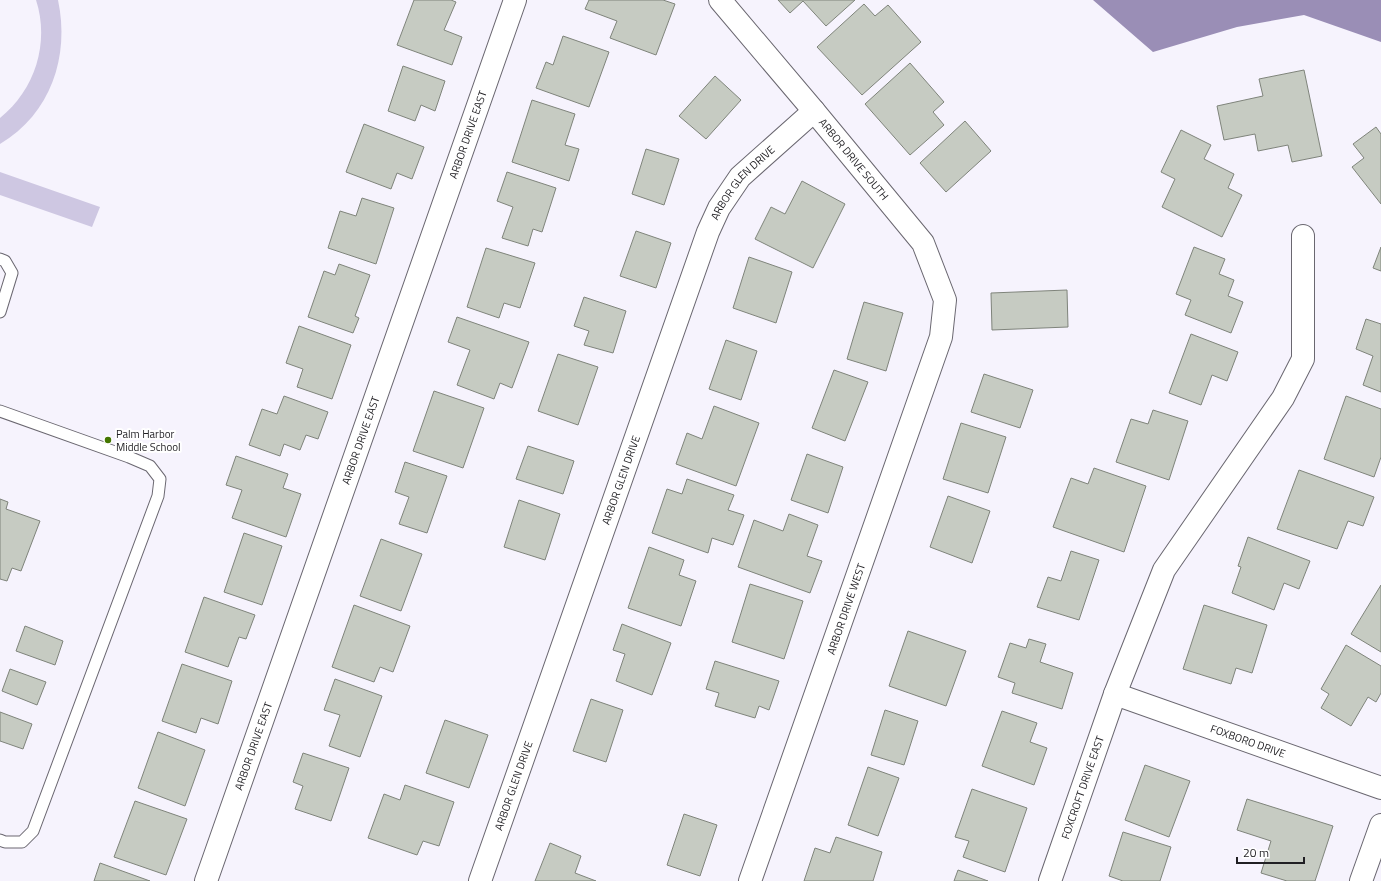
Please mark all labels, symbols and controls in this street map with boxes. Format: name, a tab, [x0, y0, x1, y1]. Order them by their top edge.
street label: ARBOR DRIVE EAST	[445, 88, 491, 181]
street label: ARBOR DRIVE SOUTH	[815, 115, 892, 204]
street label: ARBOR GLEN DRIVE	[707, 142, 778, 222]
street label: ARBOR DRIVE EAST	[338, 394, 383, 487]
place label: Palm Harbor Middle School	[116, 426, 181, 455]
street label: ARBOR GLEN DRIVE	[598, 433, 644, 527]
marker: Palm Harbor Middle School	[103, 435, 113, 445]
street label: ARBOR DRIVE WEST	[823, 561, 869, 657]
street label: ARBOR DRIVE EAST	[230, 700, 276, 792]
street label: FOXBORO DRIVE	[1208, 720, 1288, 762]
street label: FOXCROFT DRIVE EAST	[1057, 733, 1108, 841]
street label: ARBOR GLEN DRIVE	[490, 739, 537, 833]
scale bar	[1237, 839, 1304, 865]
text: 20 m	[1243, 843, 1269, 862]

